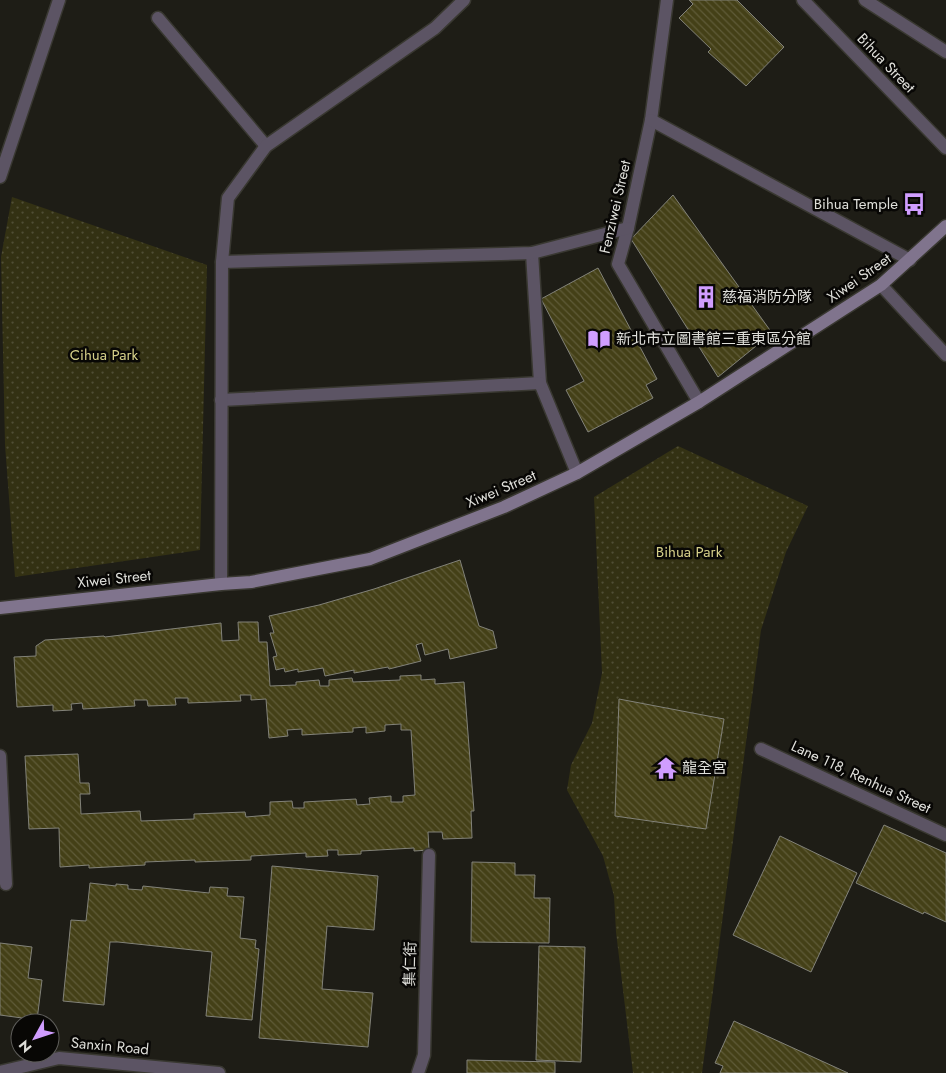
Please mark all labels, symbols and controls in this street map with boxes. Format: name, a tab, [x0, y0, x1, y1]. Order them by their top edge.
street label: Bihua Street	[852, 28, 920, 98]
street label: Fenziwei Street	[594, 158, 637, 256]
bus stop icon: Bihua Temple	[901, 191, 927, 217]
place label: Bihua Temple	[814, 193, 898, 215]
street label: Xiwei Street	[822, 248, 896, 308]
building icon: 慈福消防分隊	[693, 284, 719, 310]
place label: 慈福消防分隊	[722, 286, 812, 308]
library icon: 新北市立圖書館三重東區分館	[586, 326, 612, 352]
place label: 新北市立圖書館三重東區分館	[616, 328, 811, 350]
park label: Cihua Park	[70, 344, 139, 366]
street label: Xiwei Street	[463, 464, 540, 514]
park label: Bihua Park	[656, 541, 723, 563]
street label: Xiwei Street	[76, 564, 152, 594]
street label: Lane 118, Renhua Street	[788, 735, 935, 819]
temple icon: 龍全宮	[653, 755, 679, 781]
place label: 龍全宮	[682, 757, 727, 779]
street label: 集仁街	[399, 941, 421, 987]
north arrow	[10, 1013, 60, 1063]
street label: Sanxin Road	[70, 1032, 150, 1060]
text: N	[14, 1036, 36, 1057]

